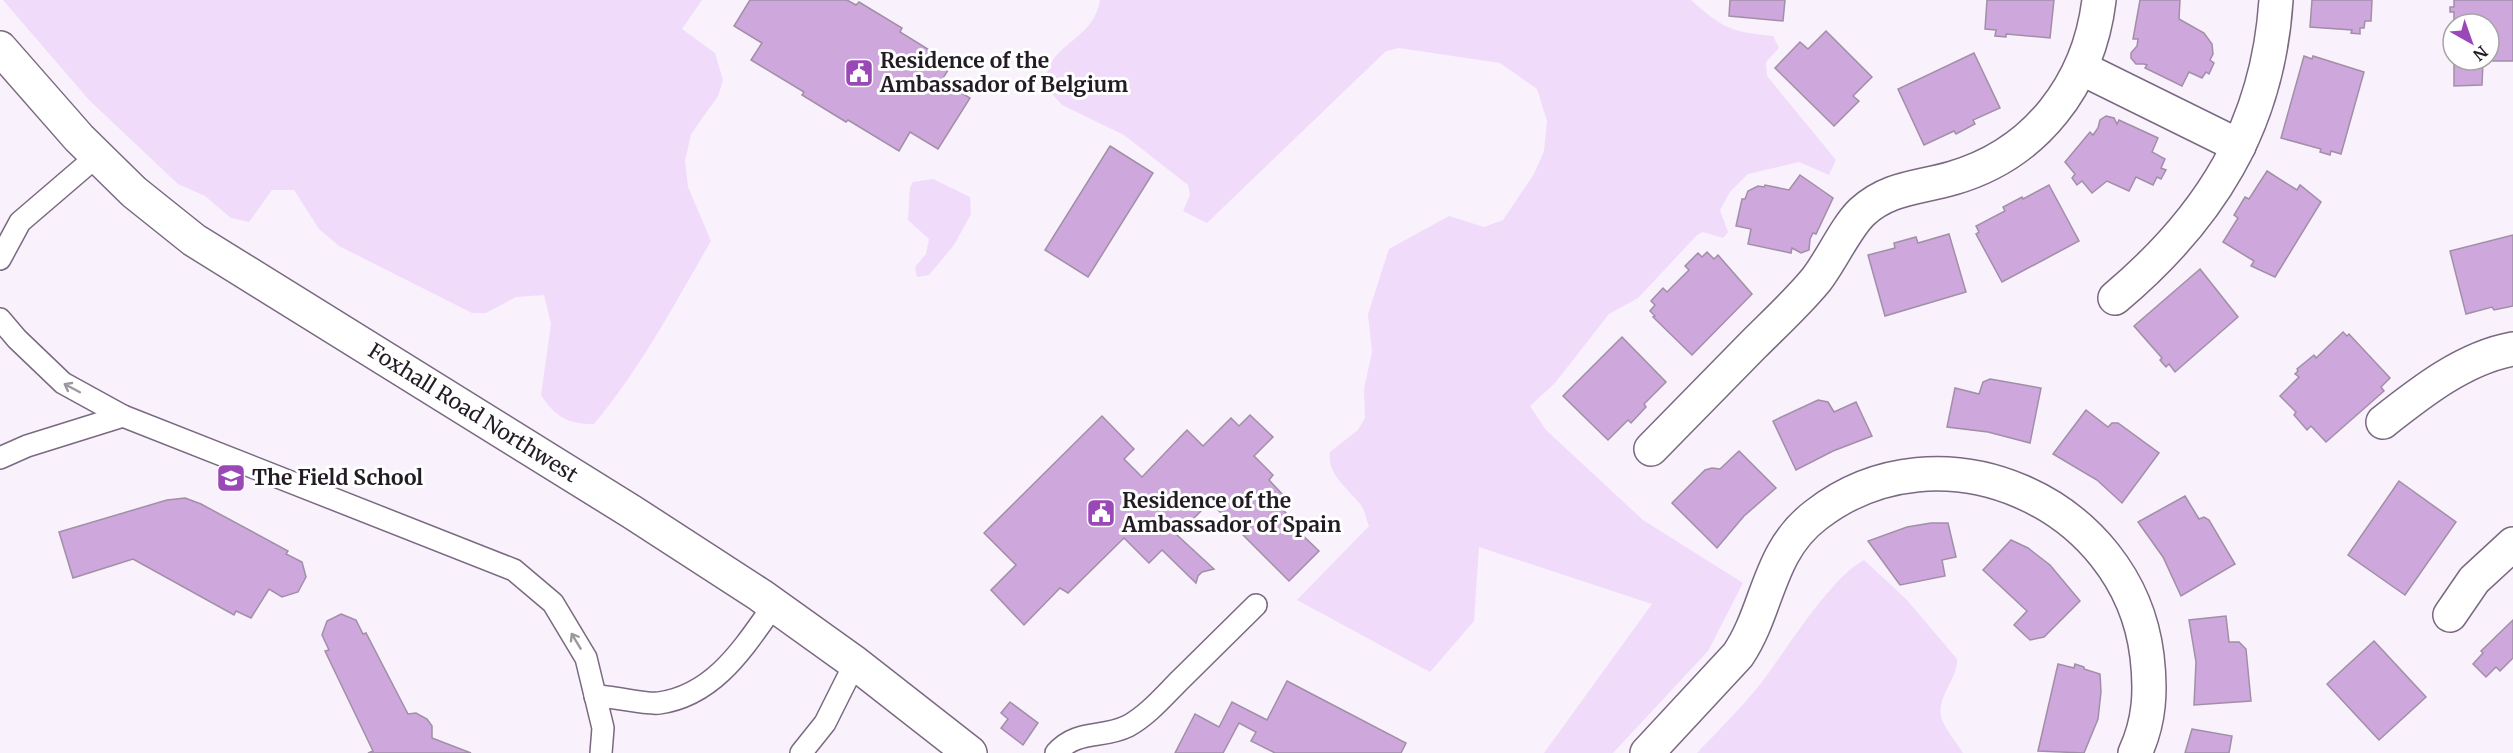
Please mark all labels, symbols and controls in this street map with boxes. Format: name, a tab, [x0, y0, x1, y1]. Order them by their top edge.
north arrow	[2441, 12, 2501, 72]
text: N	[2469, 42, 2492, 65]
place label: Residence of the Ambassador of Belgium	[879, 47, 1128, 98]
public building icon: Residence of the Ambassador of Belgium	[843, 57, 875, 89]
street label: Foxhall Road Northwest	[363, 337, 583, 488]
one-way arrow	[64, 382, 81, 394]
school or university icon: The Field School	[215, 462, 247, 494]
place label: The Field School	[252, 464, 423, 491]
place label: Residence of the Ambassador of Spain	[1121, 487, 1341, 538]
public building icon: Residence of the Ambassador of Spain	[1085, 497, 1117, 529]
one-way arrow	[569, 633, 581, 650]

